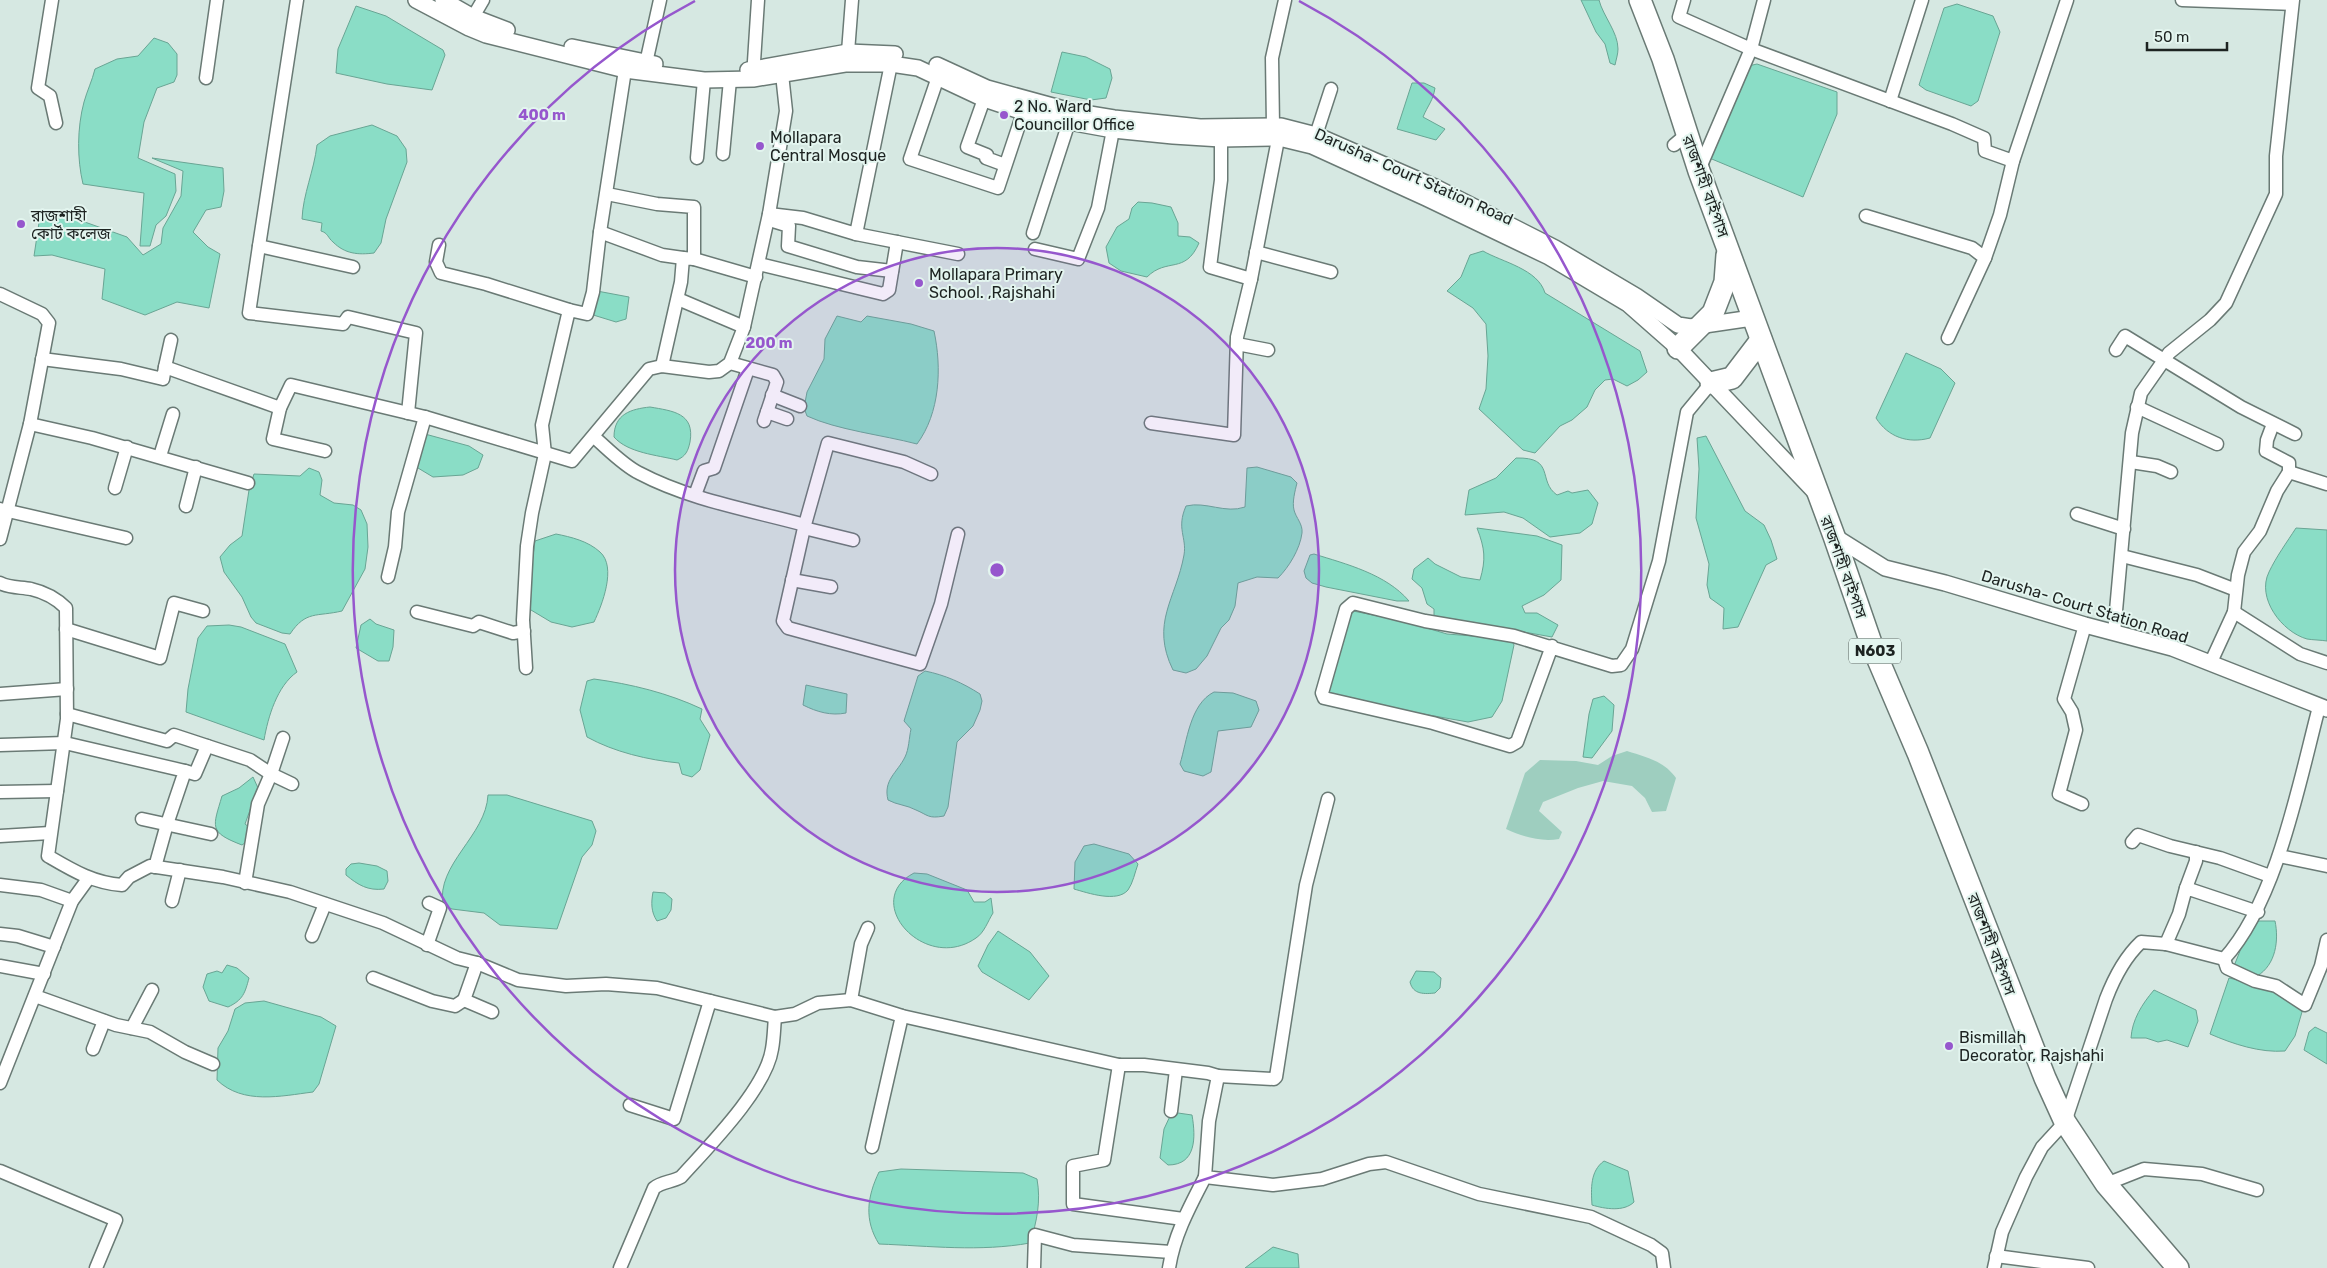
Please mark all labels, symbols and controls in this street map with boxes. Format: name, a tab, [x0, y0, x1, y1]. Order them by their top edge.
scale bar	[2147, 20, 2227, 52]
text: 50 m	[2154, 28, 2189, 46]
place label: 2 No. Ward Councillor Office	[1014, 97, 1135, 134]
text: 400 m	[518, 106, 566, 124]
marker: 2 No. Ward Councillor Office	[998, 109, 1010, 121]
street label: Darusha- Court Station Road	[1311, 124, 1516, 229]
place label: Mollapara Central Mosque	[770, 128, 886, 165]
street label: রাজশাহী বাইপাস	[1678, 131, 1733, 241]
marker: Mollapara Central Mosque	[754, 140, 766, 152]
place label: রাজশাহী কোর্ট কলেজ	[30, 206, 111, 243]
marker: রাজশাহী কোর্ট কলেজ	[15, 218, 27, 230]
place label: Mollapara Primary School. ,Rajshahi	[929, 265, 1063, 302]
marker: Mollapara Primary School. ,Rajshahi	[913, 277, 925, 289]
text: 200 m	[745, 334, 793, 352]
street label: রাজশাহী বাইপাস	[1816, 512, 1871, 622]
centre of rings	[988, 561, 1006, 579]
street label: Darusha- Court Station Road	[1979, 566, 2191, 647]
road number: N603	[1849, 638, 1901, 664]
street label: রাজশাহী বাইপাস	[1963, 890, 2020, 999]
place label: Bismillah Decorator, Rajshahi	[1959, 1028, 2104, 1065]
marker: Bismillah Decorator, Rajshahi	[1943, 1040, 1955, 1052]

